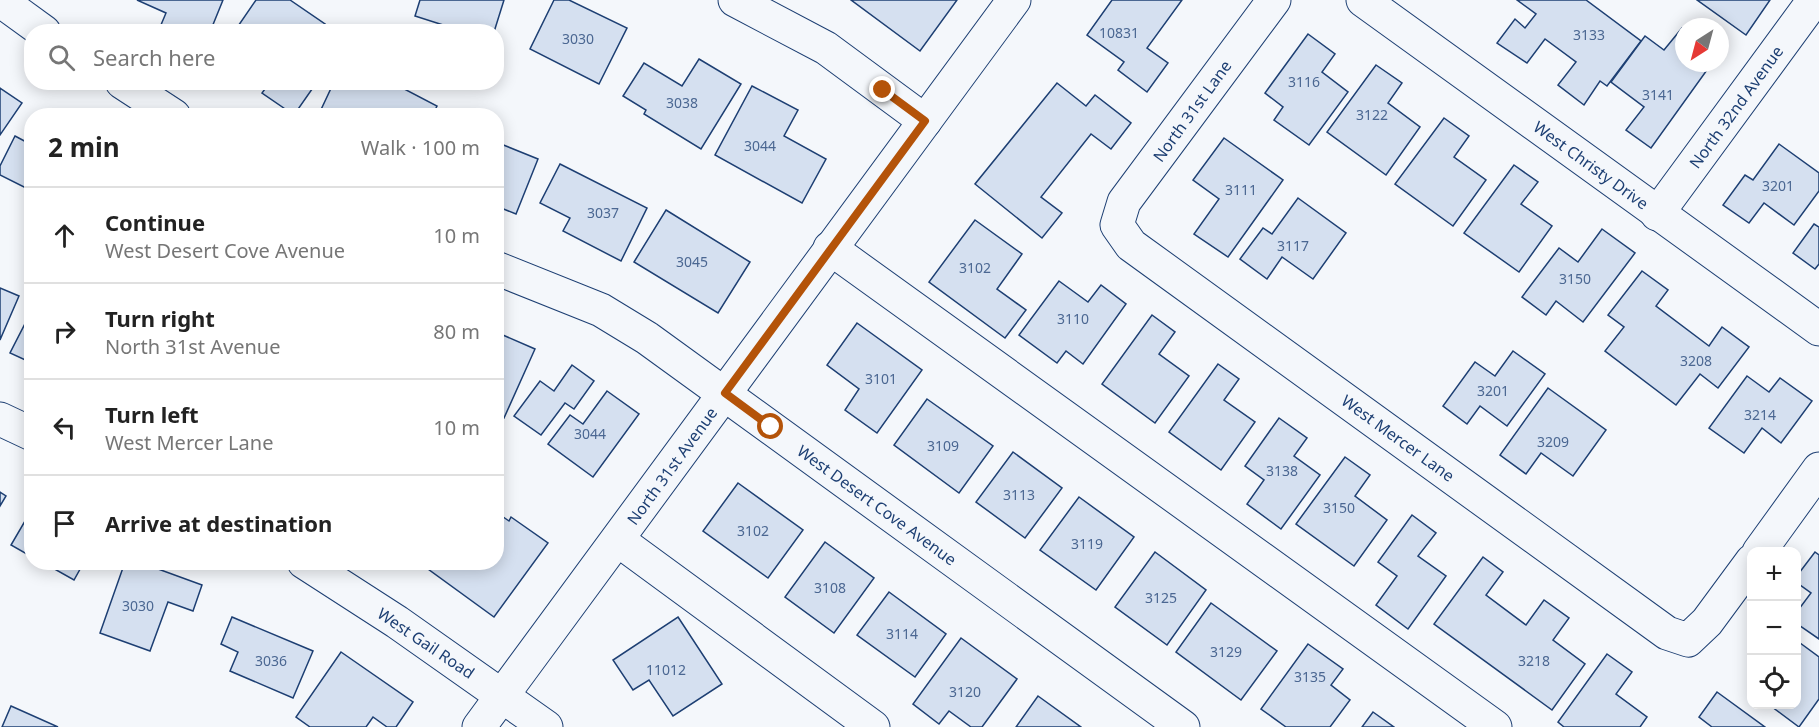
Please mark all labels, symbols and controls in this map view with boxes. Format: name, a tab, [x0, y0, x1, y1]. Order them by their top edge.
north arrow	[1675, 18, 1729, 72]
house number: 10831	[1099, 23, 1139, 42]
search box	[24, 24, 504, 90]
house number: 3133	[1573, 25, 1605, 44]
house number: 3030	[562, 29, 594, 48]
icon: search	[45, 41, 78, 74]
street label: North 32nd Avenue	[1684, 41, 1788, 173]
text: Search here	[93, 42, 215, 72]
street label: North 31st Lane	[1148, 56, 1236, 166]
house number: 3116	[1288, 72, 1320, 91]
route end	[869, 76, 895, 102]
house number: 3141	[1642, 85, 1674, 104]
house number: 3038	[666, 93, 698, 112]
house number: 3122	[1356, 105, 1388, 124]
street label: West Christy Drive	[1529, 116, 1653, 214]
text: 2 min	[48, 129, 120, 165]
text: Walk · 100 m	[361, 134, 480, 161]
house number: 3044	[744, 136, 776, 155]
house number: 3201	[1762, 176, 1794, 195]
house number: 3111	[1225, 180, 1257, 199]
house number: 3037	[587, 203, 619, 222]
text: Continue	[105, 207, 205, 237]
icon: ahead	[48, 219, 81, 252]
text: 10 m	[433, 222, 480, 249]
house number: 3117	[1277, 236, 1309, 255]
text: West Desert Cove Avenue	[105, 237, 345, 264]
house number: 3045	[676, 252, 708, 271]
house number: 3102	[959, 258, 991, 277]
house number: 3150	[1559, 269, 1591, 288]
text: Turn right	[105, 303, 215, 333]
house number: 3110	[1057, 309, 1089, 328]
icon: right	[48, 315, 81, 348]
text: 80 m	[433, 318, 480, 345]
text: North 31st Avenue	[105, 333, 280, 360]
house number: 3208	[1680, 351, 1712, 370]
house number: 3101	[865, 369, 897, 388]
house number: 3201	[1477, 381, 1509, 400]
street label: West Mercer Lane	[1337, 389, 1459, 487]
text: Turn left	[105, 399, 199, 429]
street label: North 31st Avenue	[622, 403, 722, 529]
house number: 3214	[1744, 405, 1776, 424]
icon: left	[48, 411, 81, 444]
route start	[757, 413, 783, 439]
text: 10 m	[433, 414, 480, 441]
house number: 3044	[574, 424, 606, 443]
text: West Mercer Lane	[105, 429, 273, 456]
house number: 3209	[1537, 432, 1569, 451]
house number: 3109	[927, 436, 959, 455]
street label: West Desert Cove Avenue	[793, 440, 961, 570]
house number: 3138	[1266, 461, 1298, 480]
house number: 3113	[1003, 485, 1035, 504]
house number: 3150	[1323, 498, 1355, 517]
icon: arrive	[48, 507, 81, 540]
text: Arrive at destination	[105, 508, 332, 538]
house number: 3102	[737, 521, 769, 540]
house number: 3119	[1071, 534, 1103, 553]
map controls	[1747, 547, 1801, 709]
button: +	[1747, 547, 1801, 601]
house number: 3108	[814, 578, 846, 597]
house number: 3125	[1145, 588, 1177, 607]
house number: 3030	[122, 596, 154, 615]
button: −	[1747, 601, 1801, 655]
street label: West Gail Road	[373, 602, 479, 684]
house number: 3114	[886, 624, 918, 643]
house number: 3129	[1210, 642, 1242, 661]
house number: 3036	[255, 651, 287, 670]
house number: 3218	[1518, 651, 1550, 670]
button: locate	[1747, 655, 1801, 709]
house number: 11012	[646, 660, 686, 679]
house number: 3135	[1294, 667, 1326, 686]
house number: 3120	[949, 682, 981, 701]

